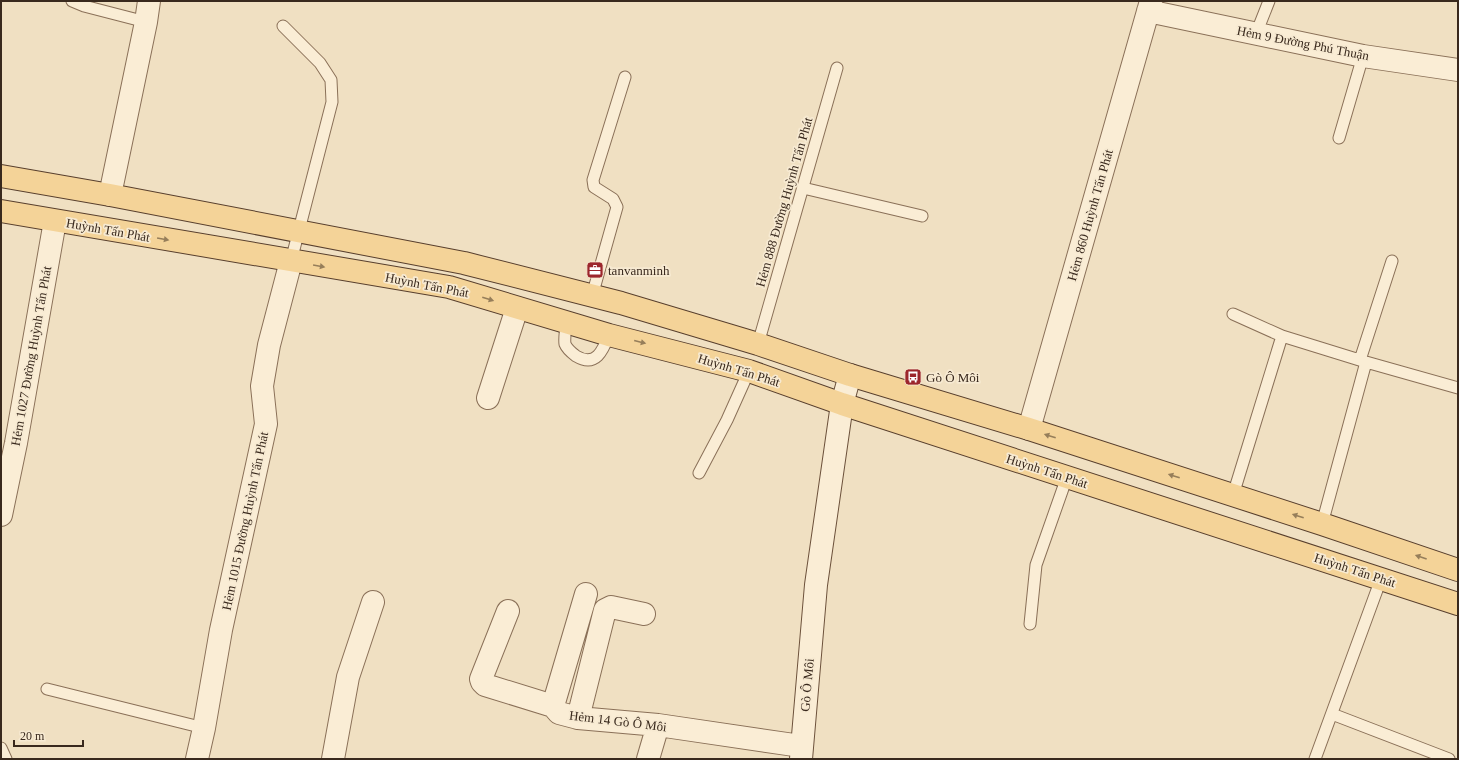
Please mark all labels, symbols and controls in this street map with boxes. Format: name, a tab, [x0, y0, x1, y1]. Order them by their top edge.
street label: Hẻm 9 Đường Phú Thuận	[1236, 23, 1371, 63]
street label: Hẻm 888 Đường Huỳnh Tấn Phát	[753, 115, 816, 289]
street label: Hẻm 860 Huỳnh Tấn Phát	[1064, 147, 1116, 283]
street label: Huỳnh Tấn Phát	[65, 215, 152, 245]
one-way arrow	[157, 236, 170, 242]
office icon: tanvanminh	[585, 260, 605, 280]
one-way arrow	[313, 263, 325, 269]
place label: tanvanminh	[608, 263, 670, 278]
street label: Hẻm 1027 Đường Huỳnh Tấn Phát	[8, 265, 54, 447]
street label: Huỳnh Tấn Phát	[384, 270, 471, 301]
one-way arrow	[482, 296, 494, 302]
one-way arrow	[633, 340, 646, 346]
street label: Huỳnh Tấn Phát	[696, 350, 782, 390]
bus stop icon: Gò Ô Môi	[903, 367, 923, 387]
place label: Gò Ô Môi	[926, 370, 980, 385]
street label: Hẻm 1015 Đường Huỳnh Tấn Phát	[219, 430, 271, 612]
one-way arrow	[1044, 433, 1056, 439]
street label: Huỳnh Tấn Phát	[1004, 451, 1090, 491]
one-way arrow	[1168, 473, 1180, 479]
one-way arrow	[1291, 513, 1303, 519]
street label: Huỳnh Tấn Phát	[1312, 550, 1398, 590]
one-way arrow	[1415, 554, 1427, 560]
street label: Gò Ô Môi	[797, 657, 817, 712]
street label: Hẻm 14 Gò Ô Môi	[568, 708, 668, 734]
scale bar	[14, 722, 83, 748]
text: 20 m	[20, 729, 45, 743]

